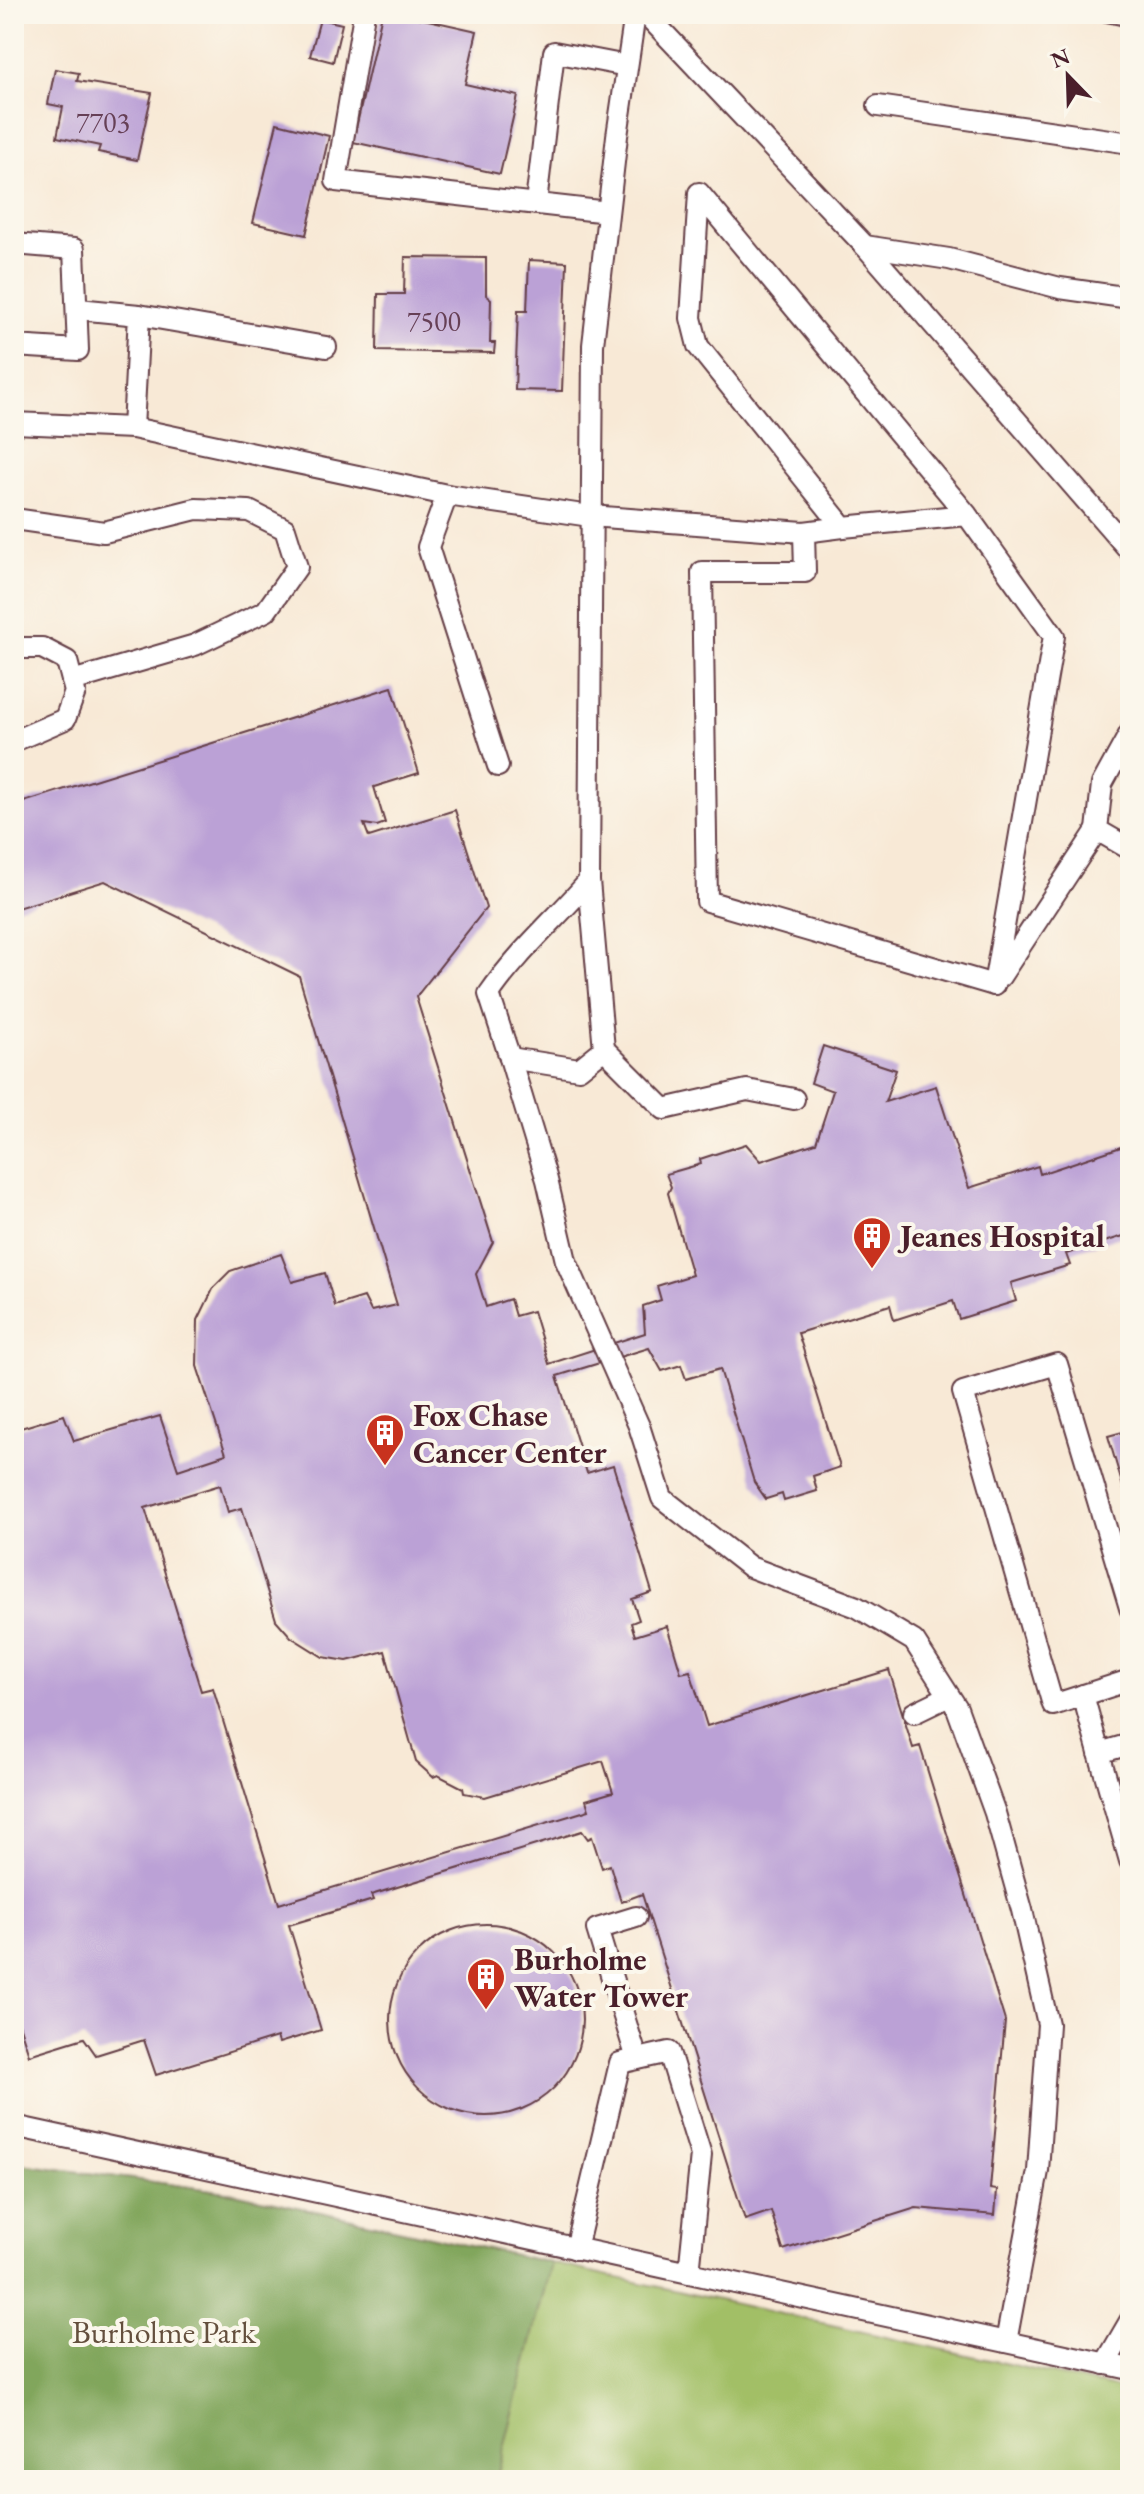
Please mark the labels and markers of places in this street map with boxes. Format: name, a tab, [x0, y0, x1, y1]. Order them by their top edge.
building icon: Jeanes Hospital	[851, 1215, 893, 1270]
place label: Jeanes Hospital	[897, 1215, 1105, 1257]
place label: Fox Chase Cancer Center	[413, 1394, 608, 1473]
building icon: Fox Chase Cancer Center	[364, 1412, 406, 1467]
place label: Burholme Water Tower	[514, 1938, 689, 2017]
building icon: Burholme Water Tower	[465, 1956, 507, 2011]

